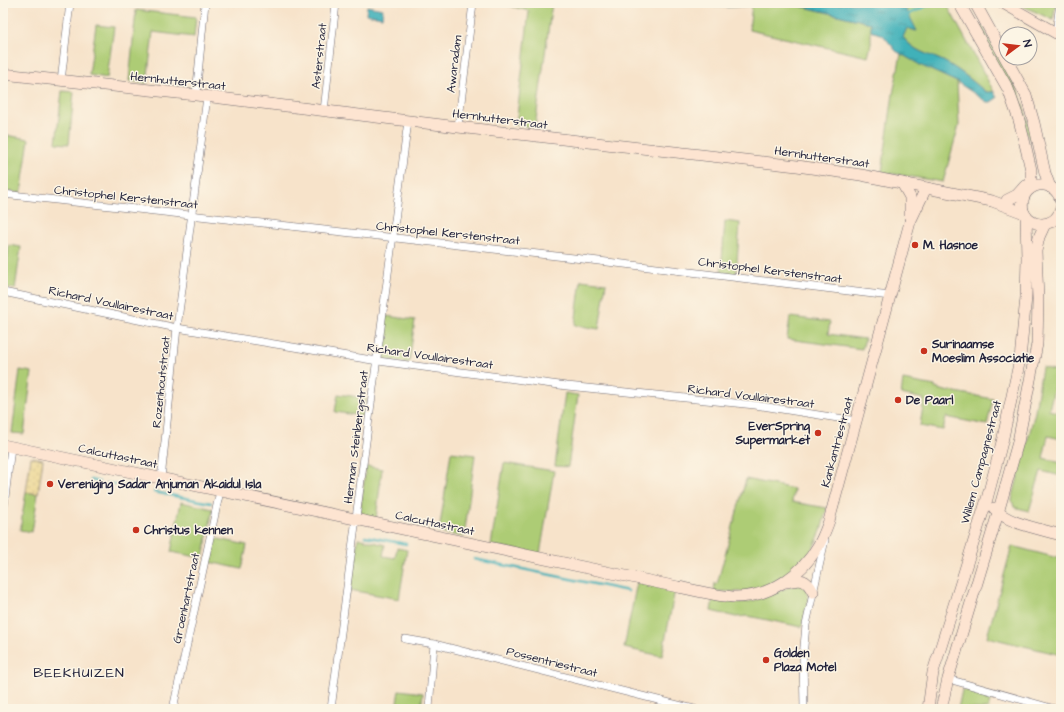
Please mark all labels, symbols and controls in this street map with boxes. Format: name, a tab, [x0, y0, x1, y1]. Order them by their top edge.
street label: Asterstraat	[308, 22, 331, 90]
north arrow	[998, 26, 1038, 66]
street label: Awaradam	[443, 34, 467, 94]
text: N	[1019, 38, 1035, 49]
street label: Hernhutterstraat	[129, 68, 227, 95]
street label: Hernhutterstraat	[451, 105, 549, 134]
street label: Hernhutterstraat	[773, 142, 871, 173]
street label: Christophel Kerstenstraat	[53, 181, 199, 214]
street label: Christophel Kerstenstraat	[375, 217, 521, 250]
place label: M. Hasnoe	[923, 237, 979, 254]
marker: M. Hasnoe	[910, 240, 920, 250]
street label: Christophel Kerstenstraat	[697, 253, 843, 288]
street label: Richard Voullairestraat	[47, 282, 175, 325]
street label: Rozenhoutstraat	[148, 335, 175, 429]
place label: Surinaamse Moeslim Associatie	[931, 336, 1035, 367]
street label: Richard Voullairestraat	[366, 339, 494, 374]
marker: Surinaamse Moeslim Associatie	[919, 346, 929, 356]
street label: Herman Steinbergstraat	[340, 369, 374, 505]
street label: Richard Voullairestraat	[687, 380, 815, 413]
place label: De Paarl	[906, 392, 954, 409]
street label: Kankantriestraat	[817, 395, 858, 489]
marker: De Paarl	[893, 395, 903, 405]
street label: Willem Campagnestraat	[957, 398, 1007, 526]
place label: EverSpring Supermarket	[735, 418, 811, 450]
marker: EverSpring Supermarket	[813, 428, 823, 438]
street label: Calcuttastraat	[77, 440, 159, 473]
place label: Vereniging Sadar Anjuman Akaidul Isla	[57, 476, 262, 495]
marker: Vereniging Sadar Anjuman Akaidul Isla	[45, 479, 55, 489]
street label: Calcuttastraat	[394, 507, 476, 540]
place label: Christus kennen	[144, 522, 233, 539]
marker: Christus kennen	[131, 525, 141, 535]
street label: Groenhartstraat	[169, 551, 204, 645]
street label: Possentriestraat	[505, 643, 599, 682]
place label: Golden Plaza Motel	[774, 645, 837, 676]
marker: Golden Plaza Motel	[761, 655, 771, 665]
district label: BEEKHUIZEN	[33, 663, 125, 683]

